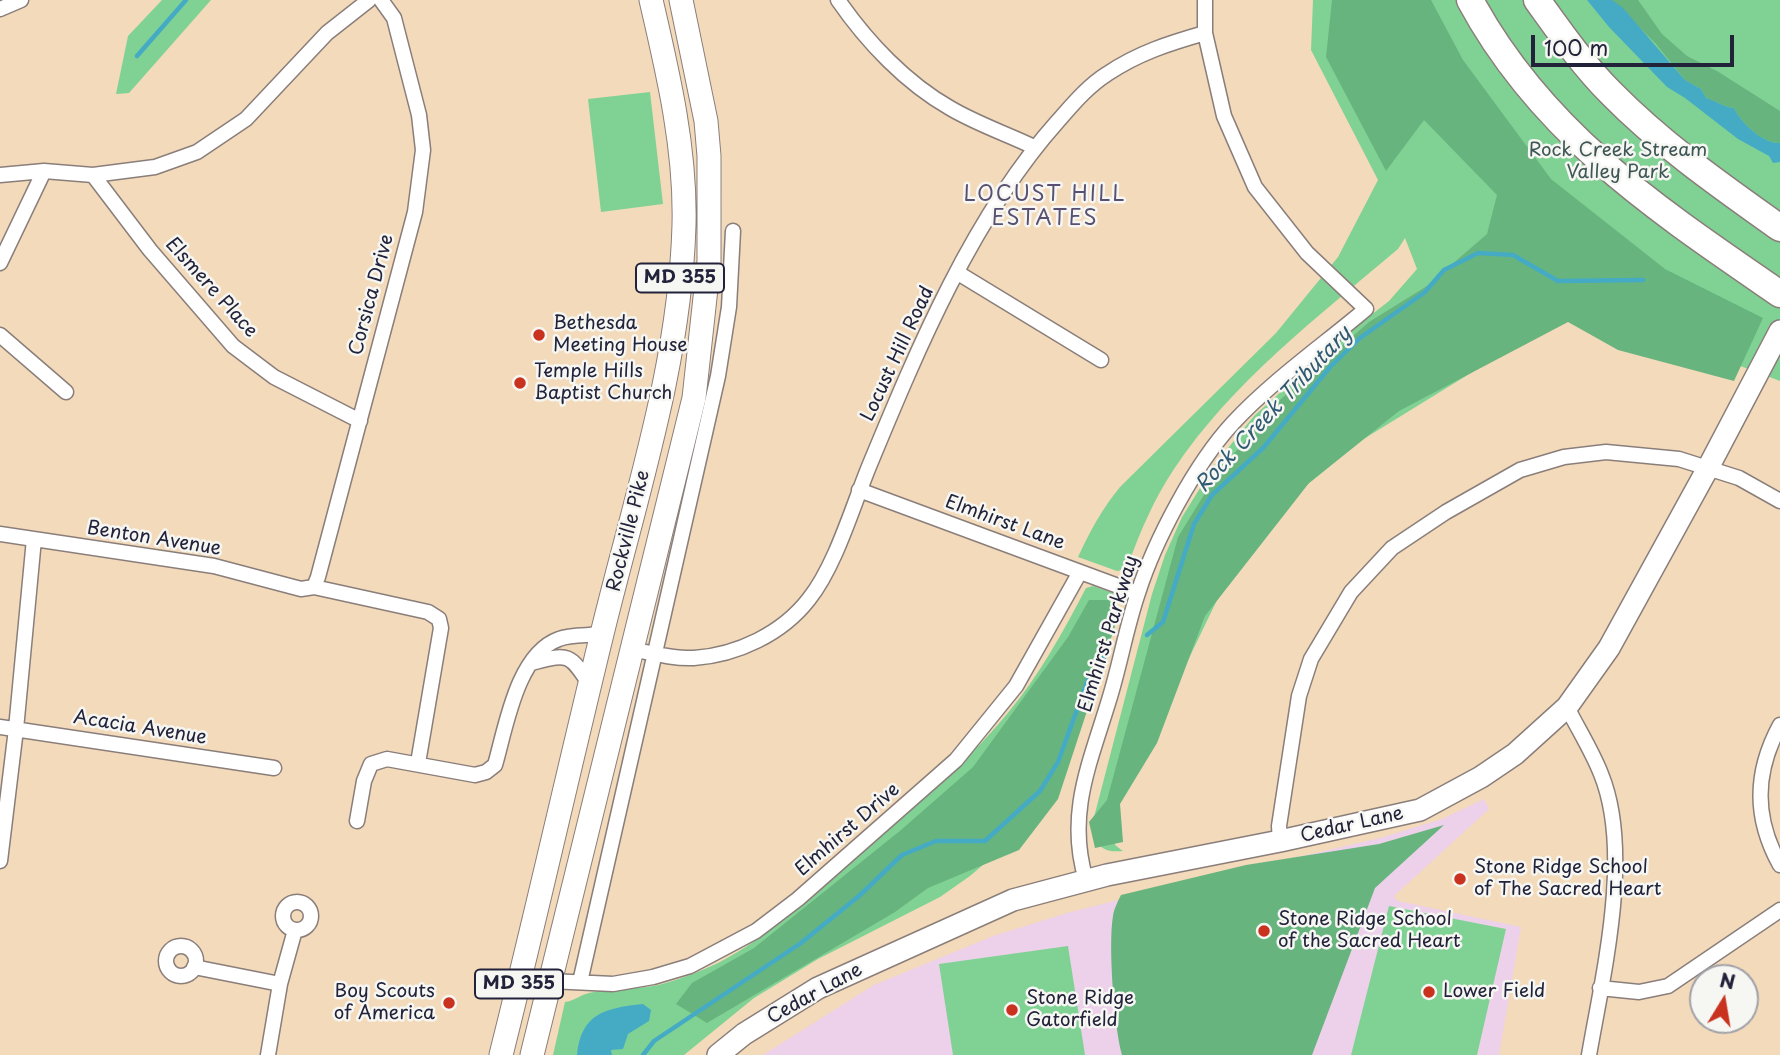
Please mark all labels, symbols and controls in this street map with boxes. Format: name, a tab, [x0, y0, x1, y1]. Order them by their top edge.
scale bar	[1535, 21, 1738, 65]
text: 100 m	[1544, 31, 1608, 63]
park label: Rock Creek Stream Valley Park	[1529, 140, 1707, 184]
district label: LOCUST HILL ESTATES	[965, 182, 1125, 232]
street label: Corsica Drive	[345, 232, 399, 358]
street label: Elsmere Place	[160, 233, 262, 343]
road number: MD 355	[636, 264, 724, 292]
street label: Locust Hill Road	[857, 283, 939, 425]
place label: Bethesda Meeting House	[553, 313, 688, 357]
water label: Rock Creek Tributary	[1191, 322, 1357, 498]
marker: Bethesda Meeting House	[531, 327, 547, 343]
place label: Temple Hills Baptist Church	[534, 361, 672, 405]
marker: Temple Hills Baptist Church	[512, 375, 528, 391]
street label: Rockville Pike	[603, 468, 655, 594]
street label: Elmhirst Lane	[942, 491, 1068, 555]
street label: Benton Avenue	[85, 517, 223, 561]
street label: Elmhirst Parkway	[1074, 553, 1144, 715]
street label: Acacia Avenue	[72, 706, 208, 750]
street label: Elmhirst Drive	[791, 779, 905, 881]
street label: Cedar Lane	[1298, 802, 1406, 848]
place label: Stone Ridge School of The Sacred Heart	[1474, 857, 1661, 901]
marker: Stone Ridge School of The Sacred Heart	[1452, 871, 1468, 887]
place label: Stone Ridge School of the Sacred Heart	[1278, 909, 1460, 953]
marker: Stone Ridge School of the Sacred Heart	[1256, 923, 1272, 939]
street label: Cedar Lane	[763, 959, 867, 1029]
north arrow	[1689, 964, 1759, 1034]
text: N	[1718, 965, 1738, 996]
road number: MD 355	[475, 970, 563, 999]
place label: Boy Scouts of America	[334, 981, 435, 1025]
place label: Lower Field	[1443, 981, 1545, 1003]
marker: Lower Field	[1421, 984, 1437, 1000]
place label: Stone Ridge Gatorfield	[1026, 988, 1134, 1032]
marker: Boy Scouts of America	[441, 995, 457, 1011]
marker: Stone Ridge Gatorfield	[1004, 1002, 1020, 1018]

